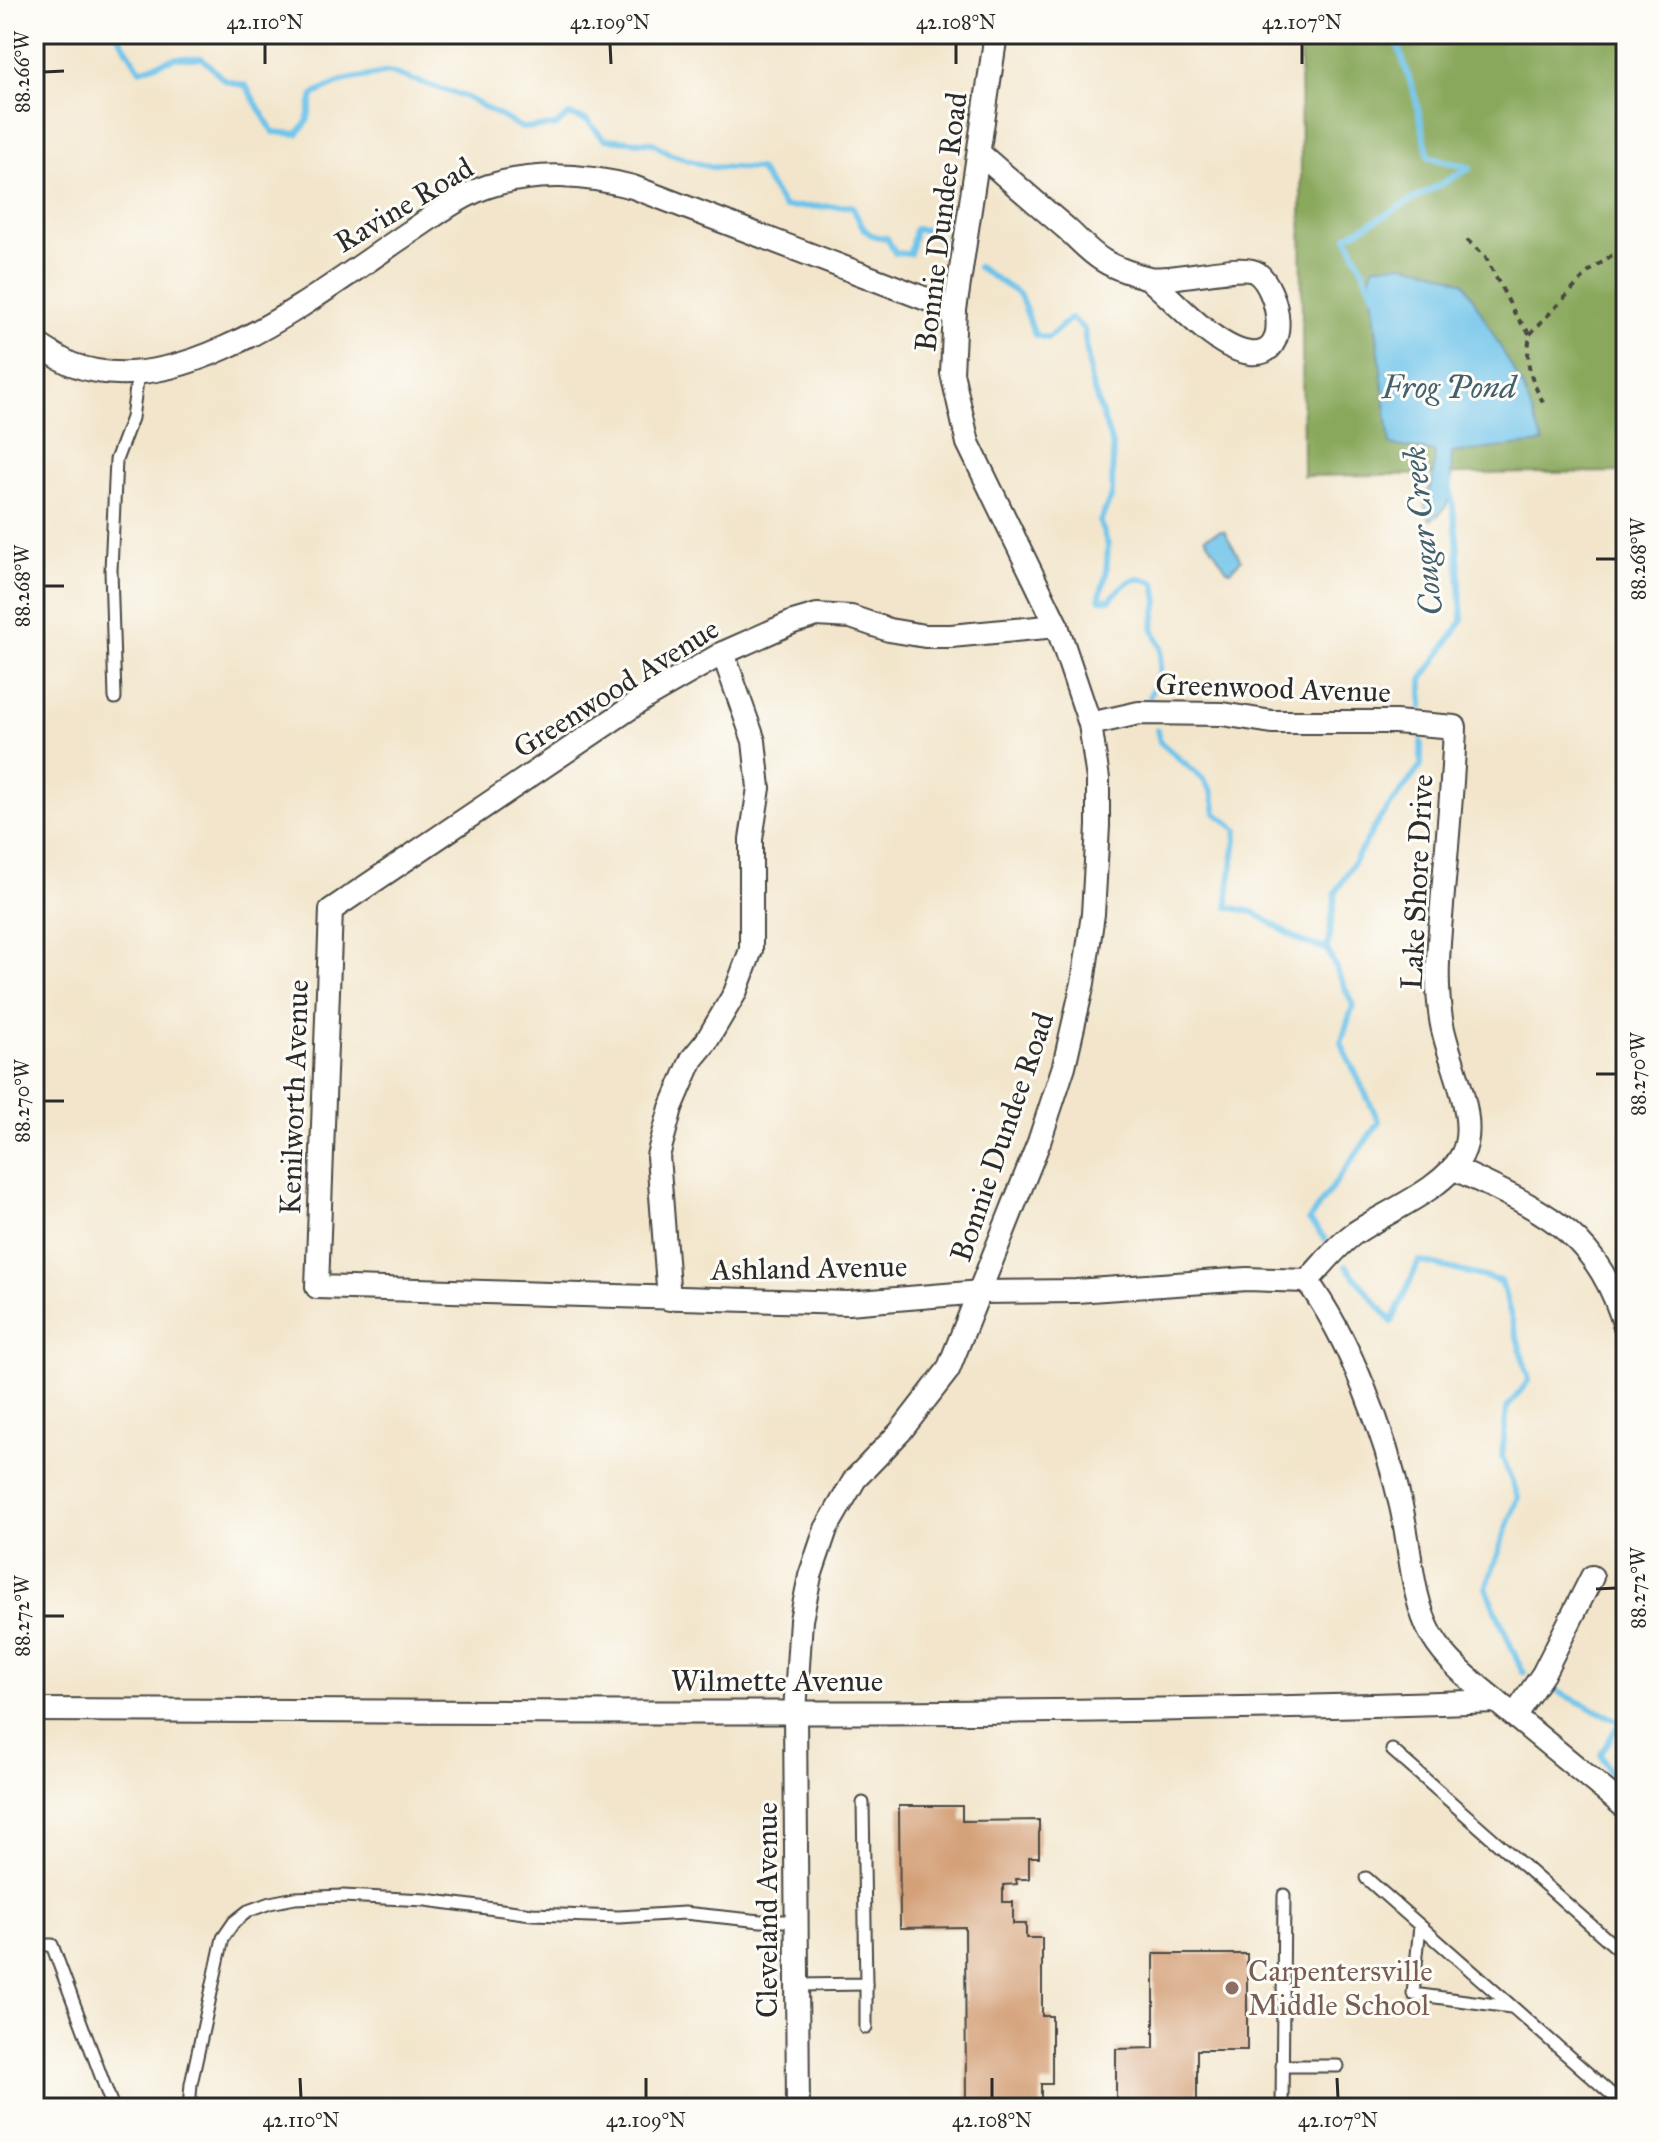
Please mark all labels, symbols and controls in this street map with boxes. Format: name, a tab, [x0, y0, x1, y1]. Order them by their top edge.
text: 42.110°N	[226, 10, 304, 34]
text: 42.109°N	[570, 10, 650, 34]
text: 42.108°N	[916, 10, 996, 34]
text: 42.107°N	[1262, 10, 1342, 34]
text: 88.266°W	[10, 30, 34, 113]
street label: Bonnie Dundee Road	[907, 90, 975, 354]
street label: Ravine Road	[328, 150, 480, 260]
water label: Frog Pond	[1381, 368, 1519, 407]
water label: Cougar Creek	[1395, 444, 1451, 618]
text: 88.268°W	[1626, 517, 1650, 600]
text: 88.268°W	[10, 544, 34, 627]
street label: Greenwood Avenue	[507, 610, 725, 766]
street label: Greenwood Avenue	[1155, 666, 1391, 710]
street label: Lake Shore Drive	[1393, 773, 1441, 991]
street label: Kenilworth Avenue	[272, 979, 316, 1215]
street label: Bonnie Dundee Road	[942, 1008, 1062, 1266]
text: 88.270°W	[1626, 1031, 1650, 1116]
text: 88.270°W	[10, 1058, 34, 1143]
street label: Ashland Avenue	[708, 1248, 908, 1288]
text: 88.272°W	[1626, 1546, 1650, 1629]
text: 88.272°W	[10, 1574, 34, 1657]
street label: Wilmette Avenue	[671, 1663, 883, 1699]
street label: Cleveland Avenue	[749, 1802, 785, 2018]
place label: Carpentersville Middle School	[1248, 1953, 1433, 2023]
marker: Carpentersville Middle School	[1223, 1979, 1241, 1997]
text: 42.110°N	[262, 2108, 340, 2132]
text: 42.109°N	[606, 2108, 686, 2132]
text: 42.108°N	[952, 2108, 1032, 2132]
text: 42.107°N	[1298, 2108, 1378, 2132]

